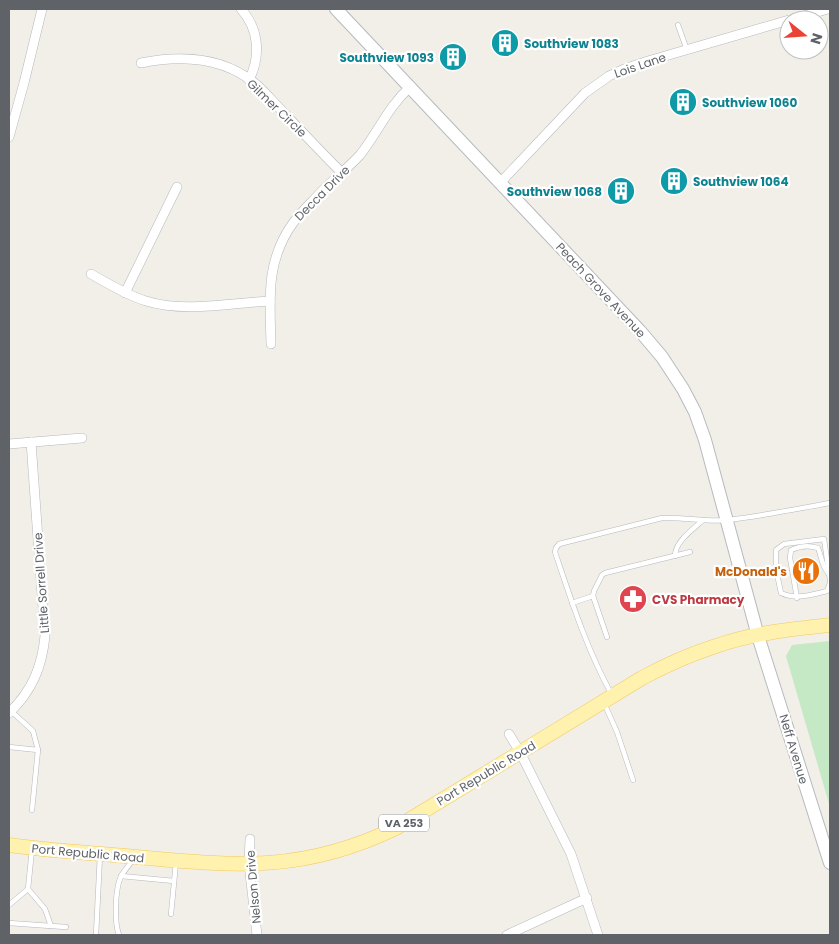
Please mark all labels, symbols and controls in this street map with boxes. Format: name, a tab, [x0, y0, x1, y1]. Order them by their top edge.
north arrow	[779, 10, 829, 60]
building icon: Southview 1083	[490, 28, 520, 58]
text: N	[805, 31, 828, 47]
place label: Southview 1083	[524, 35, 619, 52]
building icon: Southview 1093	[438, 42, 468, 72]
street label: Lois Lane	[612, 48, 668, 82]
place label: Southview 1093	[340, 49, 434, 66]
street label: Gilmer Circle	[243, 75, 311, 141]
building icon: Southview 1060	[668, 87, 698, 117]
place label: Southview 1060	[702, 94, 797, 111]
street label: Decca Drive	[291, 162, 353, 224]
building icon: Southview 1064	[659, 166, 689, 196]
place label: Southview 1064	[693, 173, 789, 190]
building icon: Southview 1068	[606, 176, 636, 206]
place label: Southview 1068	[507, 183, 602, 200]
street label: Peach Grove Avenue	[552, 239, 650, 341]
street label: Little Sorrell Drive	[29, 532, 53, 634]
restaurant icon: McDonald's	[791, 556, 821, 586]
place label: McDonald's	[715, 563, 787, 580]
pharmacy icon: CVS Pharmacy	[618, 584, 648, 614]
place label: CVS Pharmacy	[652, 591, 745, 608]
street label: Neff Avenue	[775, 712, 813, 786]
street label: Port Republic Road	[433, 737, 539, 809]
road number: VA 253	[379, 814, 429, 831]
street label: Port Republic Road	[31, 840, 145, 866]
street label: Nelson Drive	[241, 850, 265, 924]

